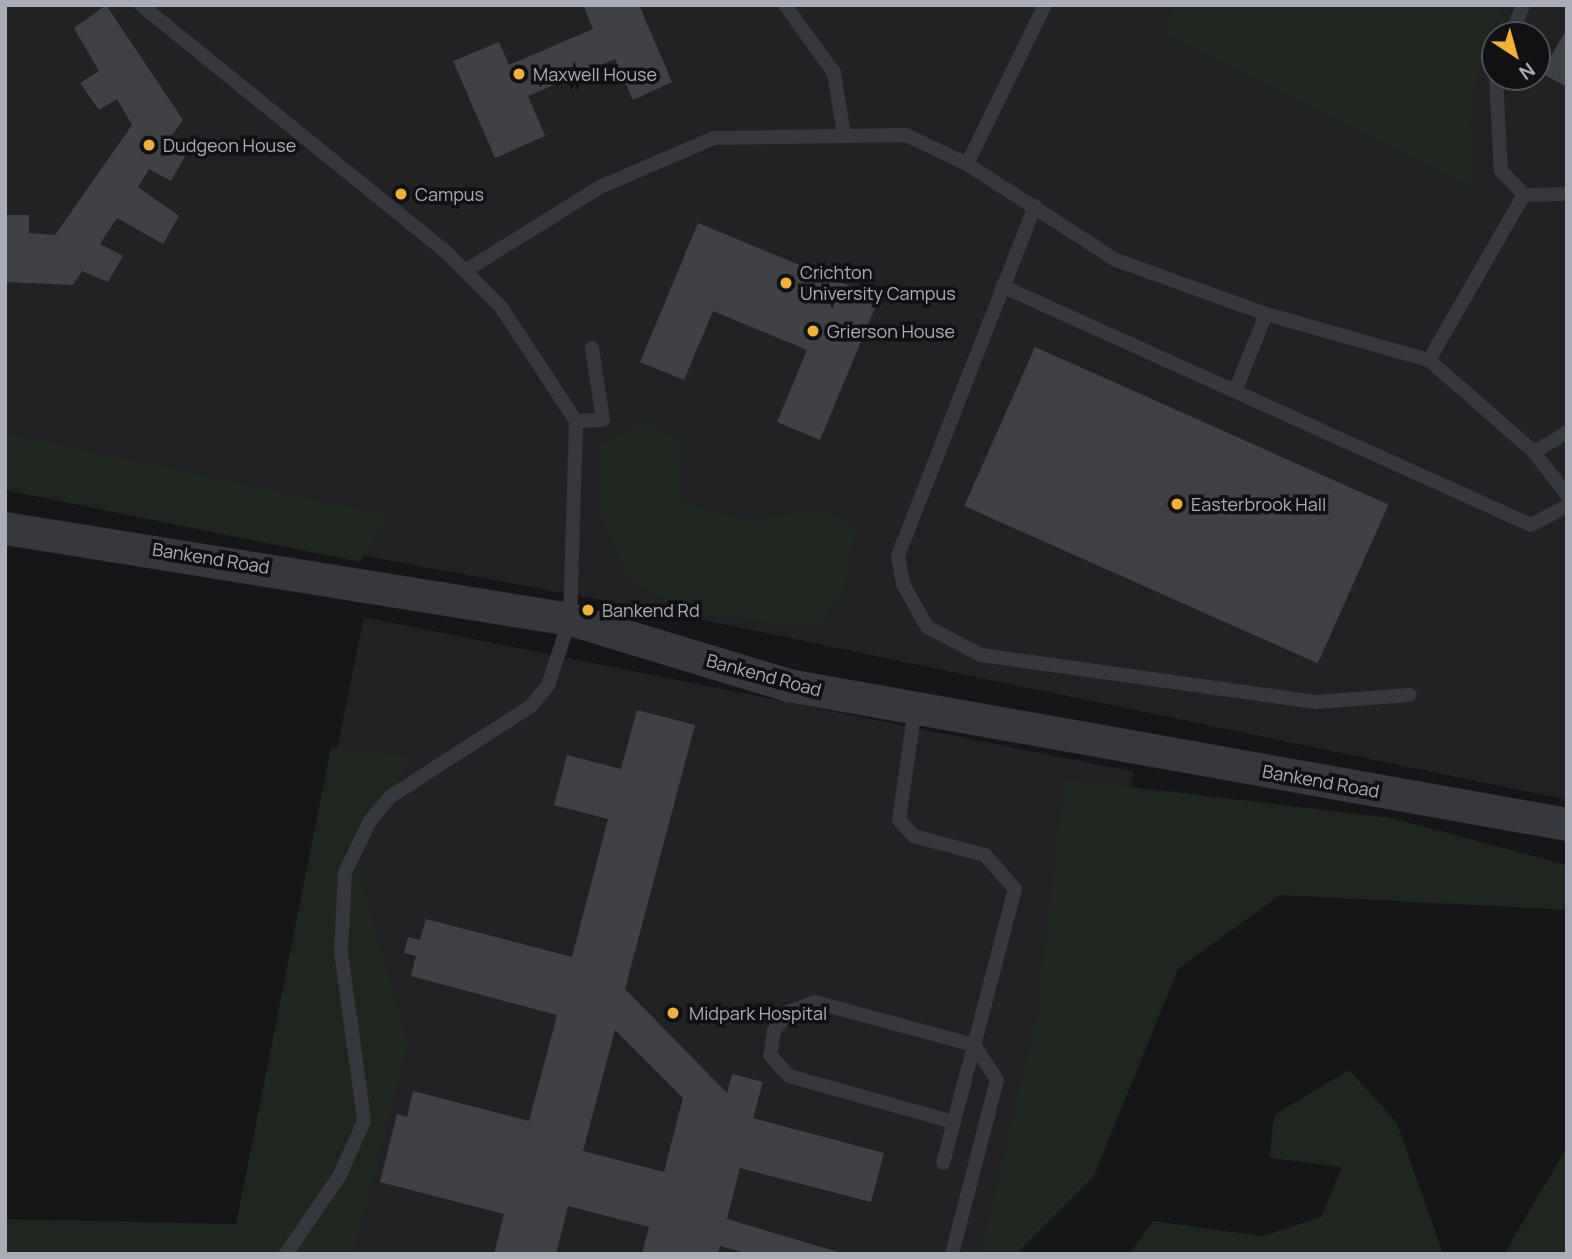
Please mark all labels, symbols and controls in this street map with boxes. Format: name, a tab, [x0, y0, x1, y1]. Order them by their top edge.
north arrow	[1481, 21, 1551, 91]
text: N	[1514, 57, 1540, 86]
place label: Maxwell House	[533, 63, 657, 85]
marker: Maxwell House	[511, 66, 527, 82]
place label: Dudgeon House	[163, 134, 296, 156]
marker: Dudgeon House	[141, 137, 157, 153]
place label: Campus	[415, 183, 484, 205]
marker: Campus	[393, 186, 409, 202]
place label: Crichton University Campus	[800, 262, 956, 304]
marker: Crichton University Campus	[778, 275, 794, 291]
place label: Grierson House	[827, 320, 955, 342]
marker: Grierson House	[805, 323, 821, 339]
place label: Easterbrook Hall	[1191, 493, 1326, 515]
marker: Easterbrook Hall	[1169, 496, 1185, 512]
street label: Bankend Road	[151, 538, 271, 578]
place label: Bankend Rd	[602, 599, 700, 621]
marker: Bankend Rd	[580, 602, 596, 618]
street label: Bankend Road	[704, 649, 824, 701]
street label: Bankend Road	[1261, 760, 1381, 802]
place label: Midpark Hospital	[689, 1002, 827, 1024]
marker: Midpark Hospital	[663, 1003, 683, 1023]

